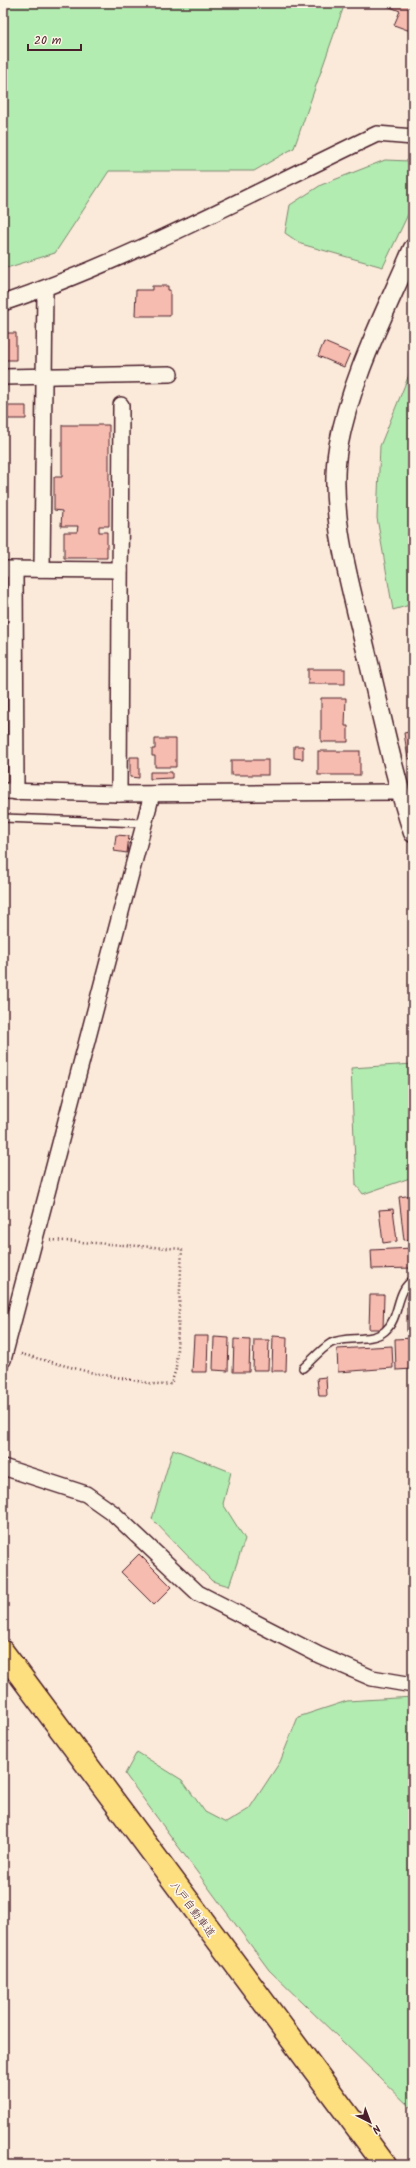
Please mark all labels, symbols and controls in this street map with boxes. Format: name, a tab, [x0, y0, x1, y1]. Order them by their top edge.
scale bar	[28, 26, 81, 52]
text: 20 m	[34, 31, 62, 50]
street label: 八戸自動車道	[165, 1878, 219, 1941]
north arrow	[350, 2102, 390, 2142]
text: N	[367, 2120, 385, 2138]

